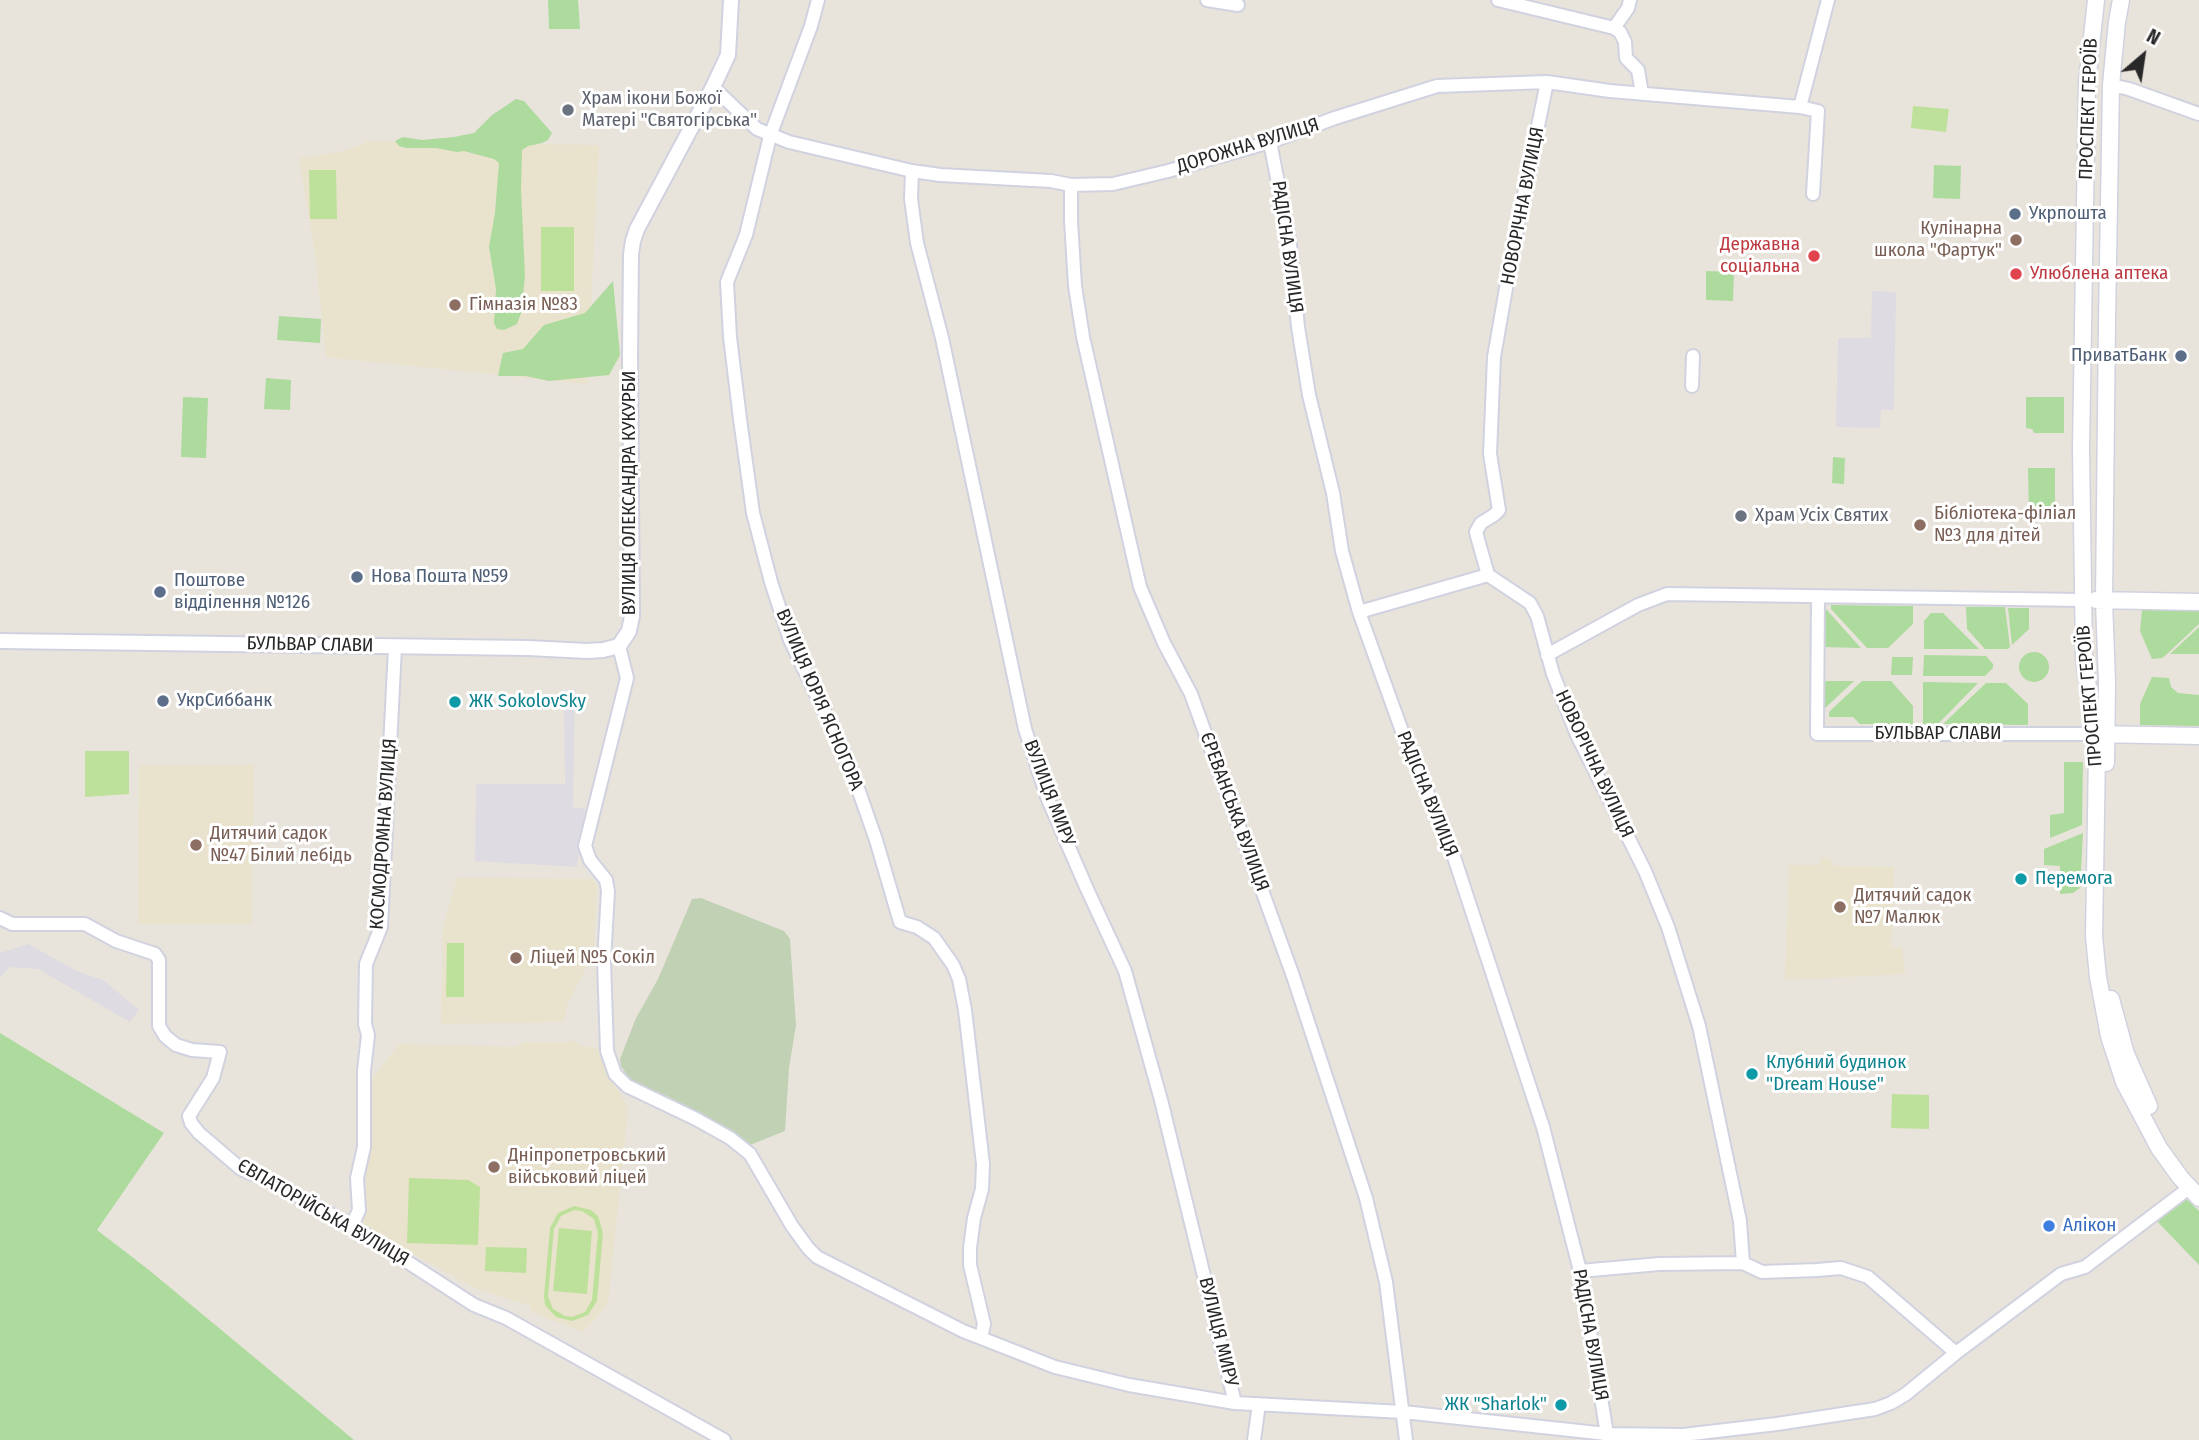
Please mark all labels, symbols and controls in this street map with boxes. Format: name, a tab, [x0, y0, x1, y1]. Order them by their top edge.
north arrow	[2108, 21, 2178, 91]
text: N	[2143, 24, 2164, 50]
street label: ПРОСПЕКТ ГЕРОЇВ	[2075, 38, 2103, 180]
place label: Храм ікони Божої Матері "Святогірська"	[582, 88, 757, 132]
marker: Храм ікони Божої Матері "Святогірська"	[560, 102, 576, 118]
street label: ДОРОЖНА ВУЛИЦЯ	[1174, 114, 1322, 178]
street label: НОВОРІЧНА ВУЛИЦЯ	[1497, 125, 1549, 287]
street label: РАДІСНА ВУЛИЦЯ	[1266, 179, 1308, 315]
place label: Укрпошта	[2029, 203, 2107, 225]
marker: Укрпошта	[2007, 206, 2023, 222]
place label: Кулінарна школа "Фартук"	[1874, 218, 2002, 262]
marker: Кулінарна школа "Фартук"	[2008, 232, 2024, 248]
place label: Державна соціальна	[1720, 234, 1800, 278]
marker: Державна соціальна	[1806, 248, 1822, 264]
place label: Улюблена аптека	[2030, 263, 2168, 285]
marker: Улюблена аптека	[2008, 266, 2024, 282]
place label: Гімназія №83	[469, 294, 578, 316]
marker: Гімназія №83	[447, 297, 463, 313]
place label: ПриватБанк	[2071, 345, 2167, 367]
marker: ПриватБанк	[2173, 348, 2189, 364]
street label: ВУЛИЦЯ ОЛЕКСАНДРА КУКУРБИ	[619, 371, 641, 615]
place label: Бібліотека-філіал №3 для дітей	[1934, 503, 2076, 547]
place label: Храм Усіх Святих	[1755, 505, 1888, 527]
marker: Храм Усіх Святих	[1733, 508, 1749, 524]
marker: Бібліотека-філіал №3 для дітей	[1912, 517, 1928, 533]
place label: Нова Пошта №59	[371, 566, 508, 588]
marker: Нова Пошта №59	[349, 569, 365, 585]
place label: Поштове відділення №126	[174, 570, 310, 614]
marker: Поштове відділення №126	[152, 584, 168, 600]
street label: ВУЛИЦЯ ЮРІЯ ЯСНОГОРА	[770, 606, 868, 794]
street label: ПРОСПЕКТ ГЕРОЇВ	[2072, 624, 2108, 768]
street label: БУЛЬВАР СЛАВИ	[246, 632, 374, 658]
street label: НОВОРІЧНА ВУЛИЦЯ	[1550, 686, 1638, 842]
place label: УкрСиббанк	[177, 690, 272, 712]
place label: ЖК SokolovSky	[469, 691, 586, 713]
marker: УкрСиббанк	[155, 693, 171, 709]
marker: ЖК SokolovSky	[447, 694, 463, 710]
street label: БУЛЬВАР СЛАВИ	[1875, 723, 2001, 745]
street label: РАДІСНА ВУЛИЦЯ	[1391, 728, 1463, 860]
street label: ЄРЕВАНСЬКА ВУЛИЦЯ	[1195, 729, 1273, 895]
street label: ВУЛИЦЯ МИРУ	[1018, 737, 1080, 849]
street label: КОСМОДРОМНА ВУЛИЦЯ	[366, 738, 402, 930]
place label: Дитячий садок №47 Білий лебідь	[210, 823, 352, 867]
marker: Дитячий садок №47 Білий лебідь	[188, 837, 204, 853]
place label: Перемога	[2035, 868, 2113, 890]
marker: Перемога	[2013, 871, 2029, 887]
place label: Дитячий садок №7 Малюк	[1854, 885, 1971, 929]
marker: Дитячий садок №7 Малюк	[1832, 899, 1848, 915]
place label: Ліцей №5 Сокіл	[530, 947, 655, 969]
marker: Ліцей №5 Сокіл	[508, 950, 524, 966]
place label: Клубний будинок "Dream House"	[1766, 1052, 1906, 1096]
marker: Клубний будинок "Dream House"	[1744, 1066, 1760, 1082]
place label: Дніпропетровський військовий ліцей	[508, 1145, 666, 1189]
street label: ЄВПАТОРІЙСЬКА ВУЛИЦЯ	[233, 1154, 413, 1272]
marker: Дніпропетровський військовий ліцей	[486, 1159, 502, 1175]
place label: Алікон	[2063, 1215, 2116, 1237]
marker: Алікон	[2041, 1218, 2057, 1234]
street label: РАДІСНА ВУЛИЦЯ	[1567, 1267, 1613, 1403]
street label: ВУЛИЦЯ МИРУ	[1193, 1275, 1243, 1389]
place label: ЖК "Sharlok"	[1445, 1394, 1547, 1416]
marker: ЖК "Sharlok"	[1553, 1397, 1569, 1413]

